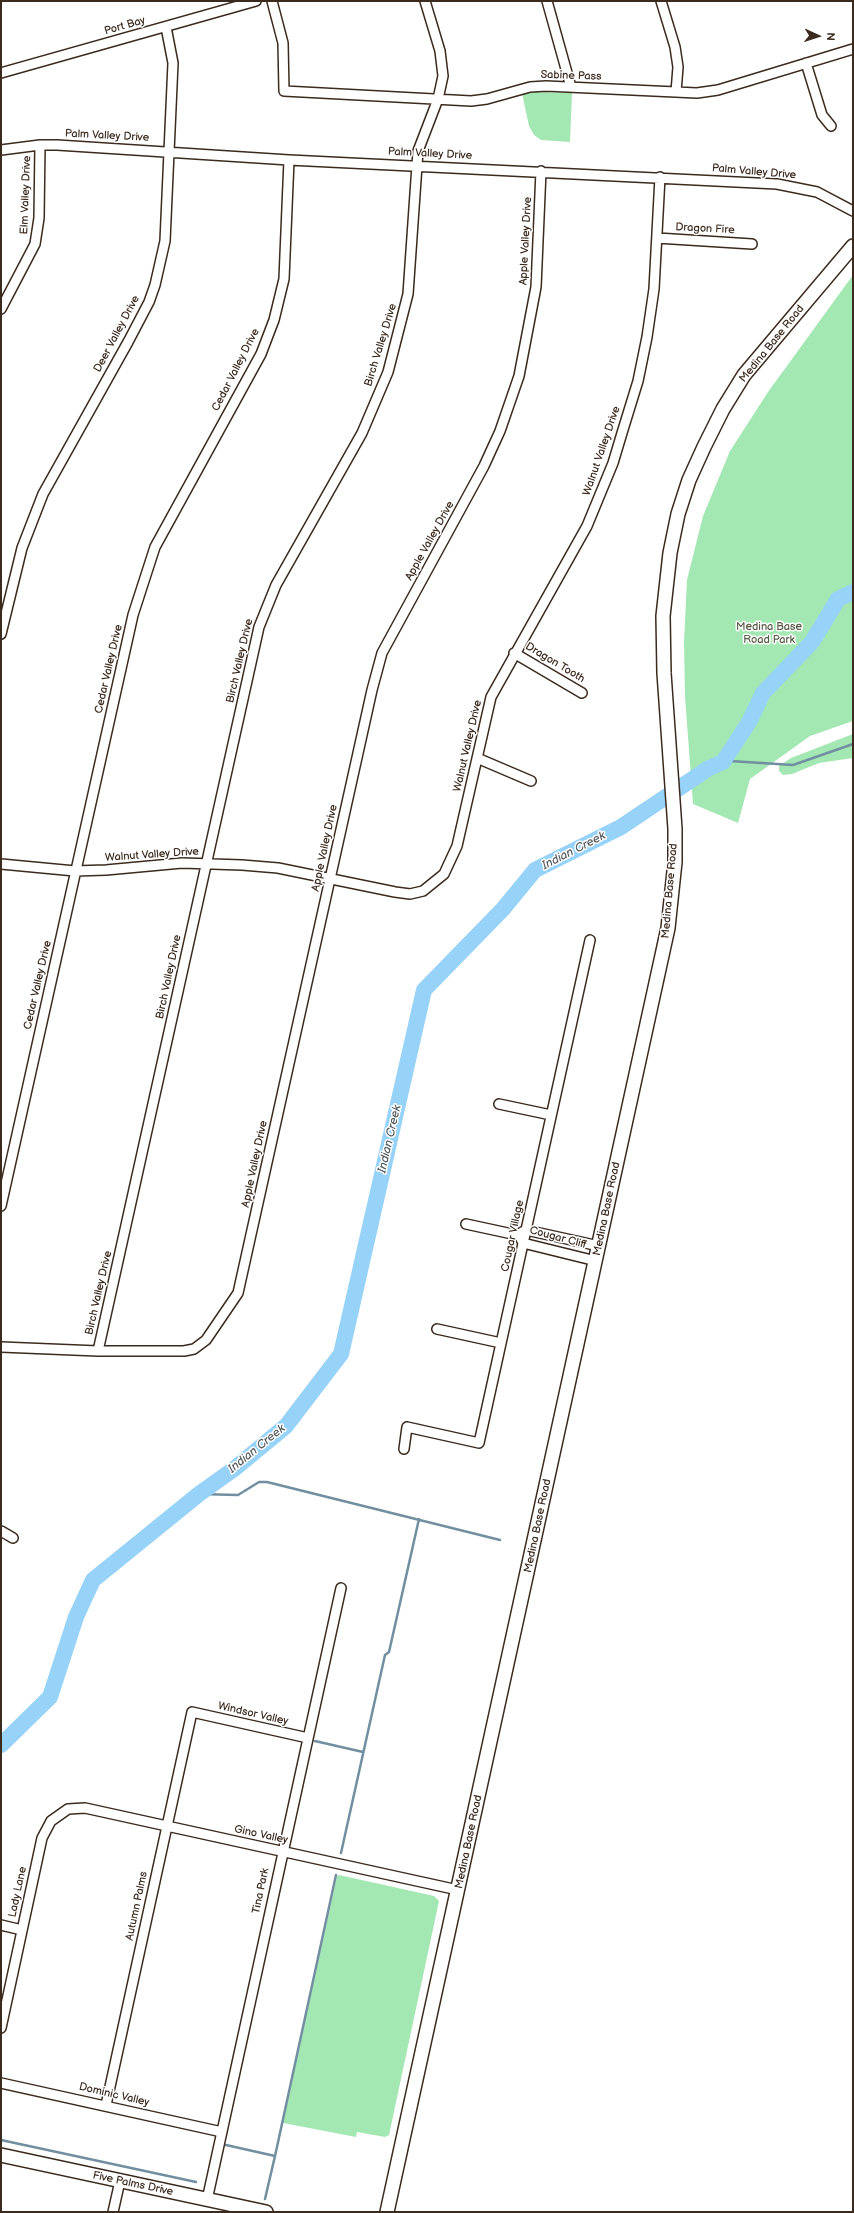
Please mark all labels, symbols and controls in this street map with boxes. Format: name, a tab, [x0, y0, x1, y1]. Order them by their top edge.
street label: Port Bay	[103, 14, 147, 38]
north arrow	[798, 16, 838, 56]
text: N	[824, 32, 837, 41]
street label: Sabine Pass	[540, 68, 602, 84]
street label: Palm Valley Drive	[64, 127, 150, 145]
street label: Palm Valley Drive	[387, 145, 473, 163]
street label: Elm Valley Drive	[18, 155, 34, 235]
street label: Palm Valley Drive	[711, 162, 797, 182]
street label: Apple Valley Drive	[517, 196, 535, 286]
street label: Dragon Fire	[675, 221, 735, 237]
street label: Deer Valley Drive	[91, 293, 143, 375]
street label: Birch Valley Drive	[362, 302, 400, 388]
street label: Medina Base Road	[737, 303, 807, 385]
street label: Cedar Valley Drive	[209, 326, 263, 414]
street label: Walnut Valley Drive	[580, 404, 624, 498]
street label: Apple Valley Drive	[403, 499, 457, 583]
street label: Birch Valley Drive	[224, 618, 256, 704]
park label: Medina Base Road Park	[736, 620, 802, 646]
street label: Cedar Valley Drive	[92, 623, 126, 715]
street label: Dragon Tooth	[523, 640, 587, 686]
street label: Walnut Valley Drive	[451, 699, 485, 793]
street label: Apple Valley Drive	[309, 803, 341, 893]
water label: Indian Creek	[540, 829, 608, 873]
street label: Medina Base Road	[659, 843, 681, 939]
street label: Walnut Valley Drive	[105, 845, 199, 865]
street label: Birch Valley Drive	[154, 934, 184, 1020]
street label: Cedar Valley Drive	[21, 939, 55, 1031]
water label: Indian Creek	[375, 1104, 405, 1174]
street label: Apple Valley Drive	[239, 1119, 271, 1209]
street label: Medina Base Road	[591, 1161, 623, 1257]
street label: Cougar Village	[499, 1199, 527, 1273]
street label: Cougar Cliff	[528, 1224, 588, 1252]
street label: Birch Valley Drive	[83, 1250, 115, 1336]
water label: Indian Creek	[226, 1422, 288, 1476]
street label: Medina Base Road	[522, 1478, 554, 1574]
street label: Windsor Valley	[217, 1700, 289, 1728]
street label: Medina Base Road	[453, 1794, 485, 1890]
street label: Gino Valley	[233, 1823, 289, 1847]
street label: Lady Lane	[6, 1865, 30, 1919]
street label: Tina Park	[250, 1867, 272, 1915]
street label: Autumn Palms	[123, 1870, 151, 1942]
street label: Dominic Valley	[78, 2080, 150, 2110]
street label: Five Palms Drive	[92, 2169, 174, 2199]

